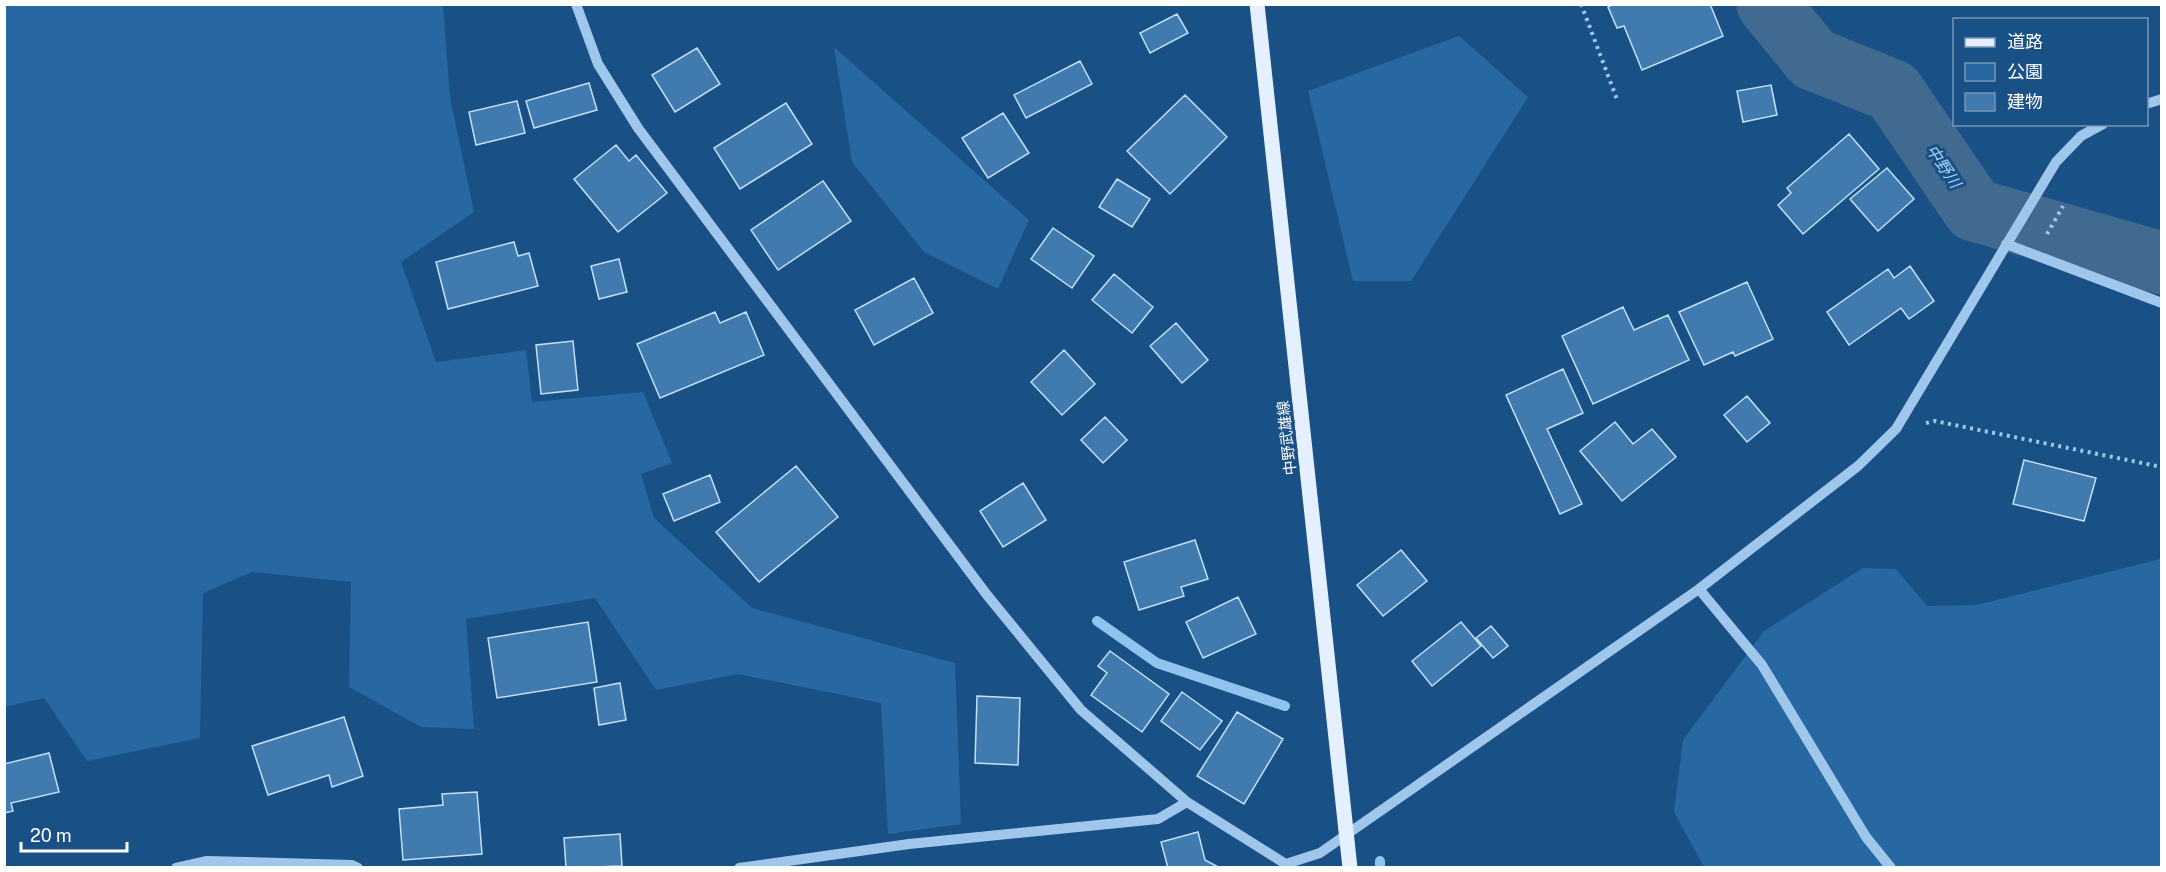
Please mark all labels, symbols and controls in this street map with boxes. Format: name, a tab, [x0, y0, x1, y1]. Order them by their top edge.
legend	[1953, 18, 2148, 126]
text: 道路	[2007, 31, 2043, 52]
text: 公園	[2007, 61, 2043, 82]
text: 建物	[2007, 91, 2043, 112]
water label: 中野川	[1922, 141, 1966, 193]
street label: 中野武雄線	[1274, 400, 1299, 476]
scale bar	[21, 815, 128, 853]
text: 20 m	[30, 825, 72, 846]

